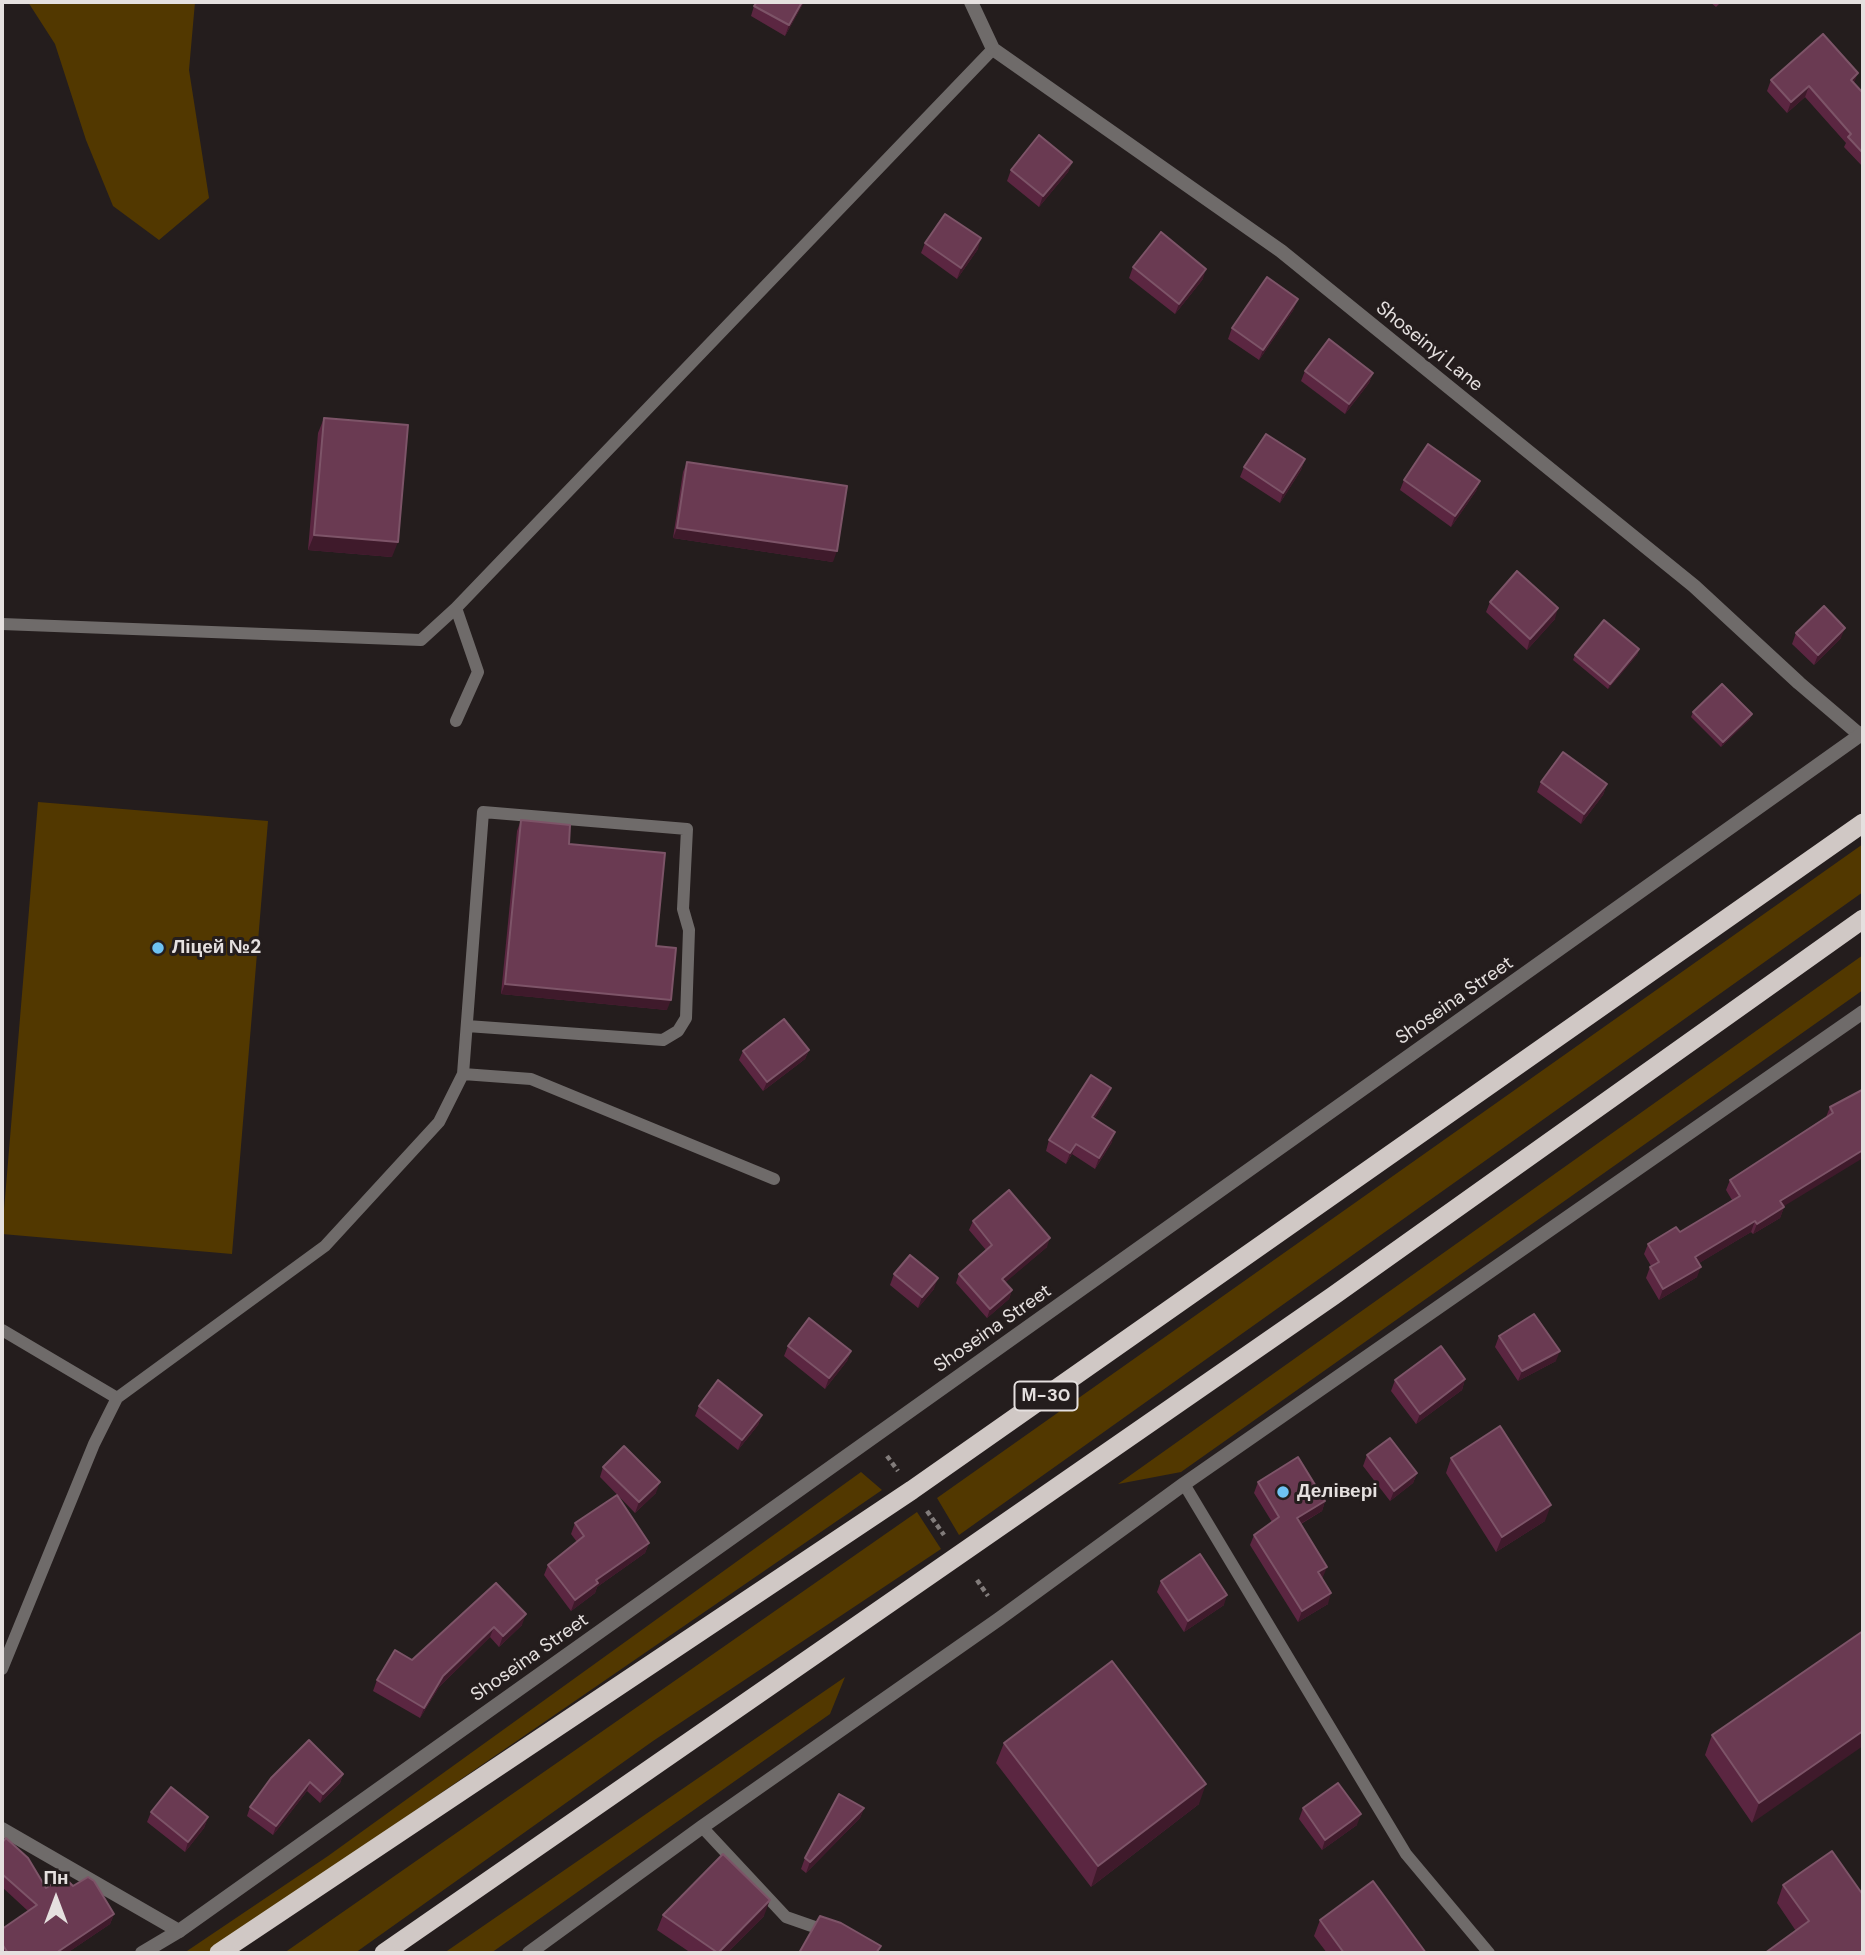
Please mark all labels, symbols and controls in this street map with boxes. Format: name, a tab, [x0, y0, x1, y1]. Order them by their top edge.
street label: Shoseinyi Lane	[1371, 297, 1487, 397]
place label: Ліцей №2	[172, 937, 261, 959]
marker: Ліцей №2	[150, 940, 166, 956]
street label: Shoseina Street	[1392, 952, 1518, 1050]
street label: Shoseina Street	[930, 1280, 1056, 1378]
road number: М-30	[1014, 1381, 1078, 1410]
place label: Делівері	[1297, 1481, 1378, 1503]
marker: Делівері	[1275, 1484, 1291, 1500]
street label: Shoseina Street	[467, 1609, 593, 1707]
north arrow	[21, 1864, 91, 1934]
text: Пн	[43, 1865, 69, 1890]

